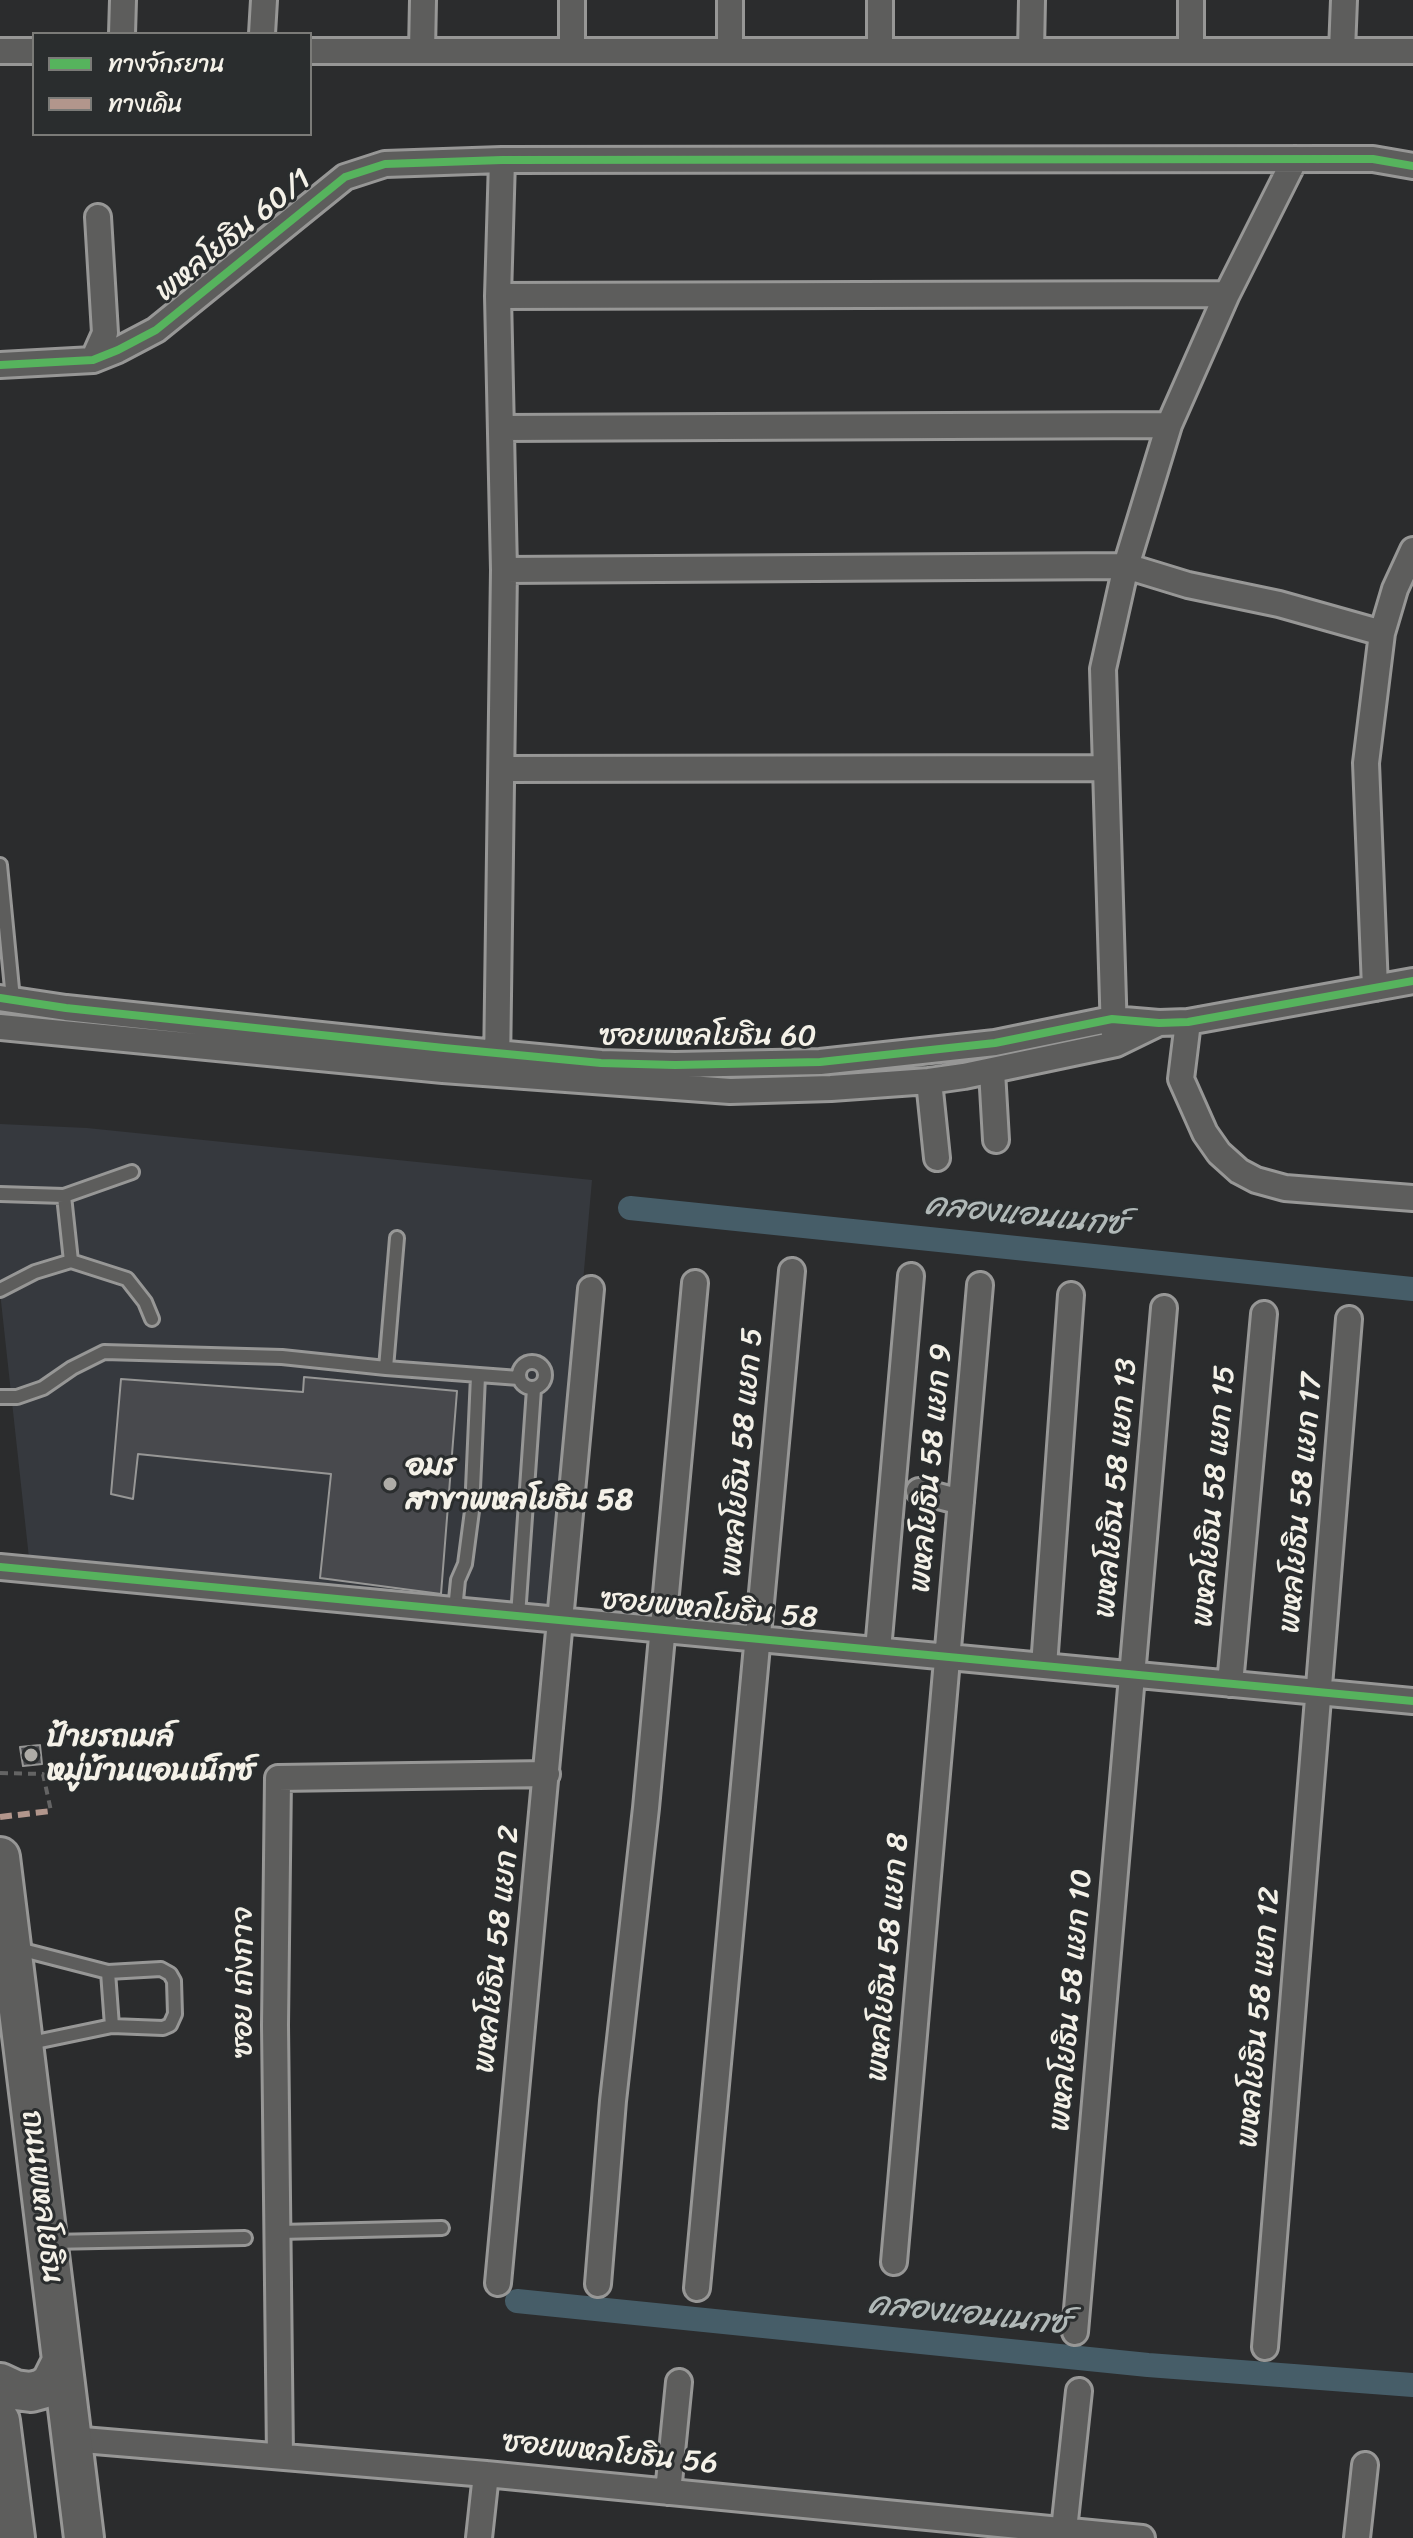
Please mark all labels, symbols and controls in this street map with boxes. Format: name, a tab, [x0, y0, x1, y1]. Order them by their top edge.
legend	[32, 32, 312, 136]
text: ทางจักรยาน	[108, 43, 225, 85]
text: ทางเดิน	[108, 83, 183, 125]
street label: พหลโยธิน 60/1	[149, 162, 319, 310]
street label: ซอยพหลโยธิน 60	[599, 1019, 817, 1055]
water label: คลองแอนเนกซ์	[923, 1186, 1127, 1246]
street label: พหลโยธิน 58 แยก 5	[714, 1326, 772, 1578]
street label: พหลโยธิน 58 แยก 9	[903, 1342, 961, 1594]
street label: พหลโยธิน 58 แยก 13	[1088, 1357, 1146, 1619]
street label: พหลโยธิน 58 แยก 15	[1186, 1364, 1244, 1628]
street label: พหลโยธิน 58 แยก 17	[1273, 1372, 1331, 1634]
place label: อมร สาขาพหลโยธิน 58	[406, 1449, 633, 1520]
marker: อมร สาขาพหลโยธิน 58	[381, 1475, 399, 1493]
street label: ซอยพหลโยธิน 58	[599, 1583, 819, 1637]
place label: ป้ายรถเมล์ หมู่บ้านแอนเน็กซ์	[47, 1720, 254, 1790]
marker: ป้ายรถเมล์ หมู่บ้านแอนเน็กซ์	[22, 1746, 40, 1764]
street label: พหลโยธิน 58 แยก 2	[467, 1824, 529, 2074]
street label: พหลโยธิน 58 แยก 8	[860, 1831, 918, 2083]
street label: พหลโยธิน 58 แยก 10	[1043, 1868, 1101, 2132]
street label: พหลโยธิน 58 แยก 12	[1231, 1885, 1289, 2149]
street label: ซอย เก่งกาจ	[226, 1906, 262, 2058]
street label: ถนนพหลโยธิน	[12, 2108, 70, 2286]
water label: คลองแอนเนกซ์	[866, 2285, 1070, 2345]
street label: ซอยพหลโยธิน 56	[500, 2425, 720, 2483]

